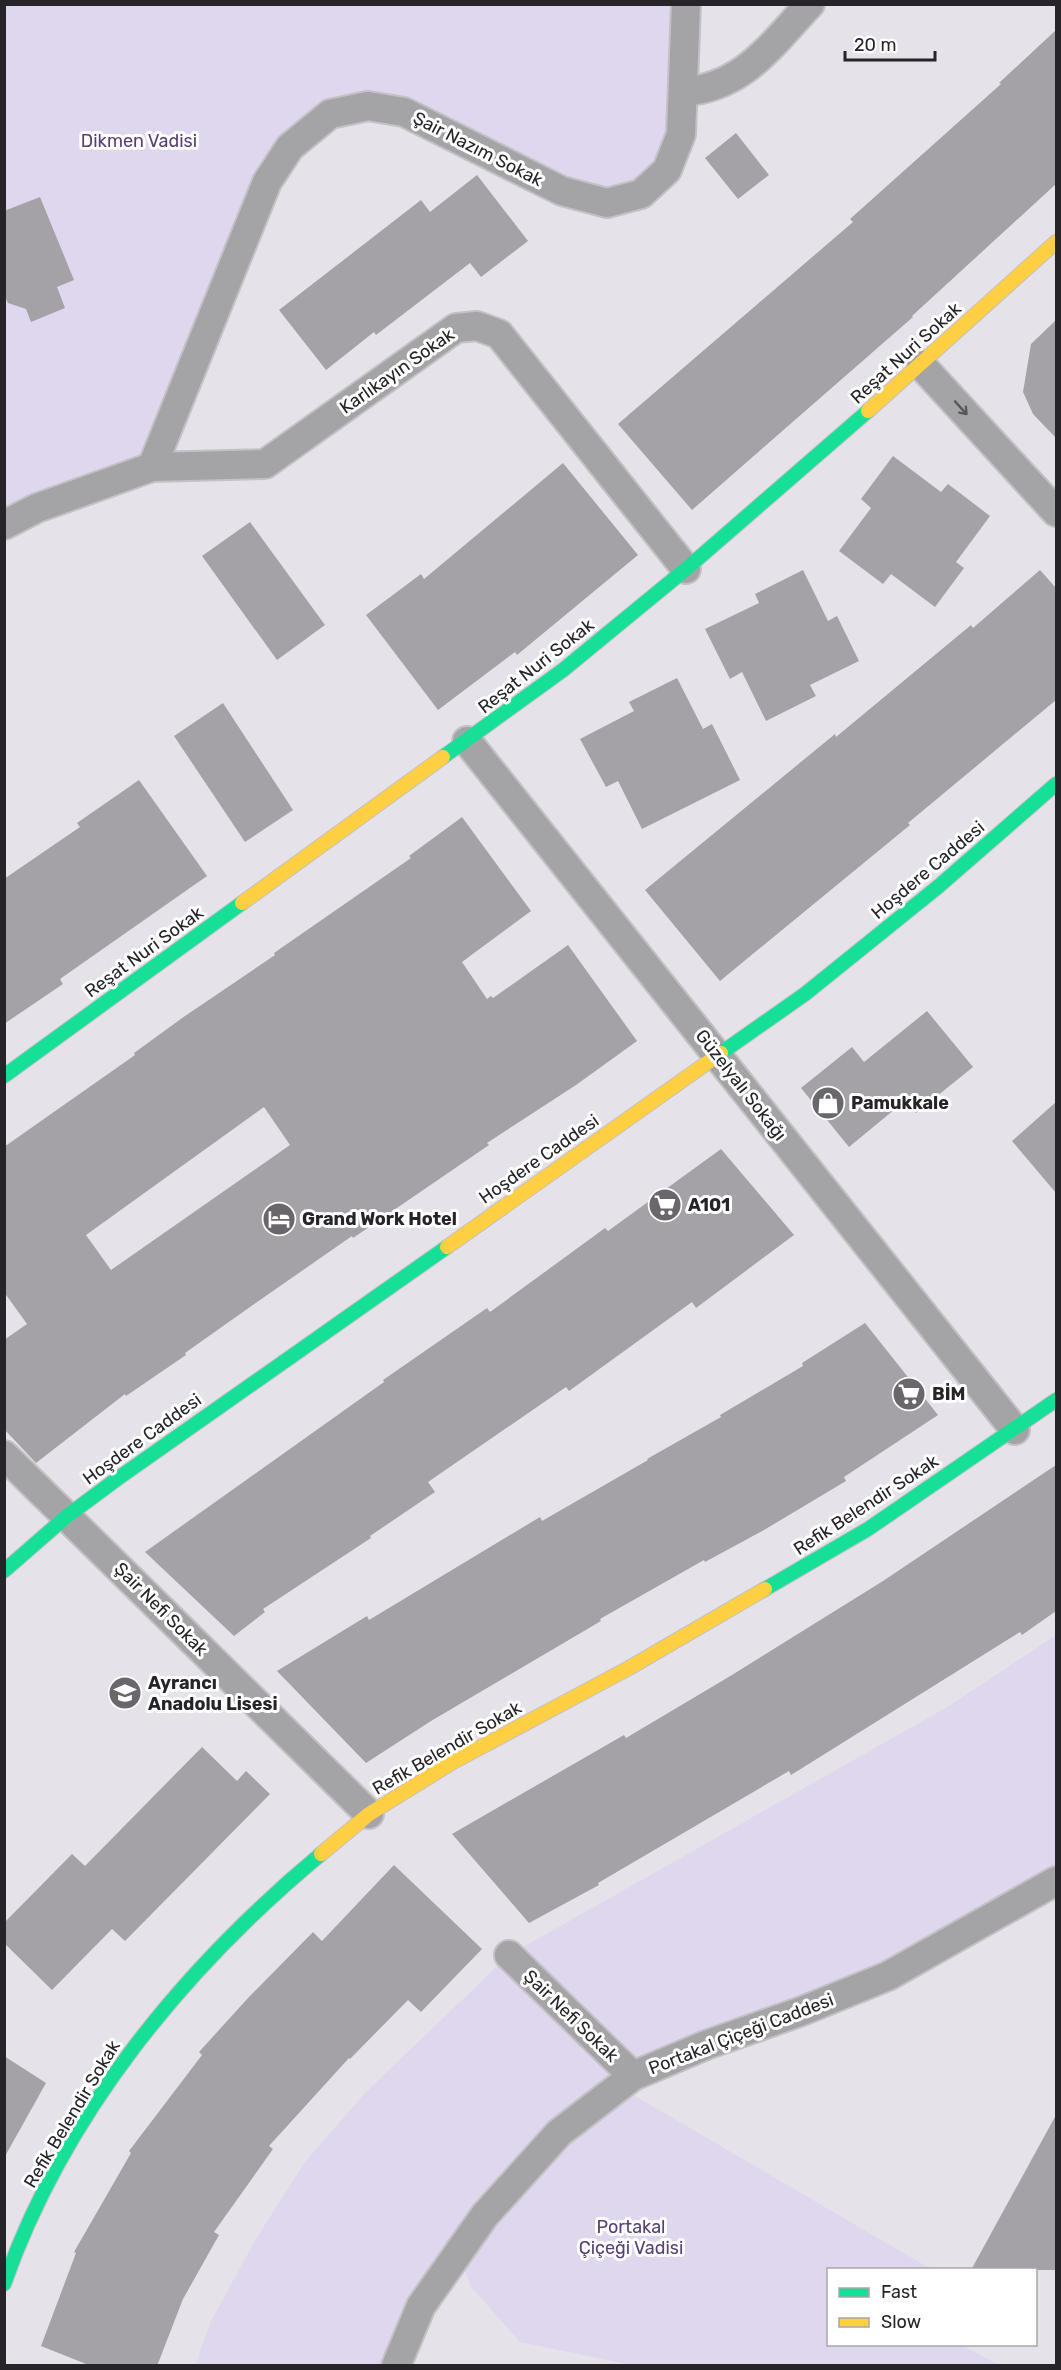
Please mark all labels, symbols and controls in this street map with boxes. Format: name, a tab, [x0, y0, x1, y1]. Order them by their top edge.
scale bar	[845, 24, 935, 62]
text: 20 m	[854, 34, 896, 56]
street label: Şair Nazım Sokak	[409, 107, 547, 191]
park label: Dikmen Vadisi	[81, 130, 197, 152]
street label: Reşat Nuri Sokak	[846, 297, 966, 408]
street label: Karlıkayın Sokak	[336, 323, 459, 419]
one-way arrow	[954, 400, 968, 415]
street label: Reşat Nuri Sokak	[474, 613, 599, 718]
street label: Hoşdere Caddesi	[867, 816, 989, 924]
street label: Reşat Nuri Sokak	[80, 901, 208, 1002]
street label: Güzelyalı Sokağı	[691, 1025, 791, 1145]
shop icon: Pamukkale	[810, 1085, 846, 1121]
place label: Pamukkale	[851, 1092, 949, 1114]
street label: Hoşdere Caddesi	[475, 1109, 603, 1209]
supermarket icon: A101	[647, 1187, 683, 1223]
place label: A101	[688, 1194, 730, 1216]
hotel icon: Grand Work Hotel	[261, 1201, 297, 1237]
place label: Grand Work Hotel	[302, 1208, 457, 1230]
supermarket icon: BİM	[891, 1376, 927, 1412]
place label: BİM	[932, 1383, 965, 1405]
street label: Hoşdere Caddesi	[78, 1389, 206, 1489]
street label: Refik Belendir Sokak	[789, 1450, 943, 1560]
street label: Şair Nefi Sokak	[110, 1558, 213, 1661]
place label: Ayrancı Anadolu Lisesi	[148, 1672, 278, 1715]
school or university icon: Ayrancı Anadolu Lisesi	[107, 1675, 143, 1711]
street label: Refik Belendir Sokak	[369, 1696, 526, 1800]
street label: Şair Nefi Sokak	[519, 1965, 623, 2067]
street label: Portakal Çiçeği Caddesi	[645, 1989, 837, 2079]
street label: Refik Belendir Sokak	[19, 2036, 125, 2192]
park label: Portakal Çiçeği Vadisi	[579, 2216, 683, 2259]
legend	[827, 2268, 1037, 2346]
text: Fast	[881, 2281, 917, 2303]
text: Slow	[881, 2311, 921, 2333]

